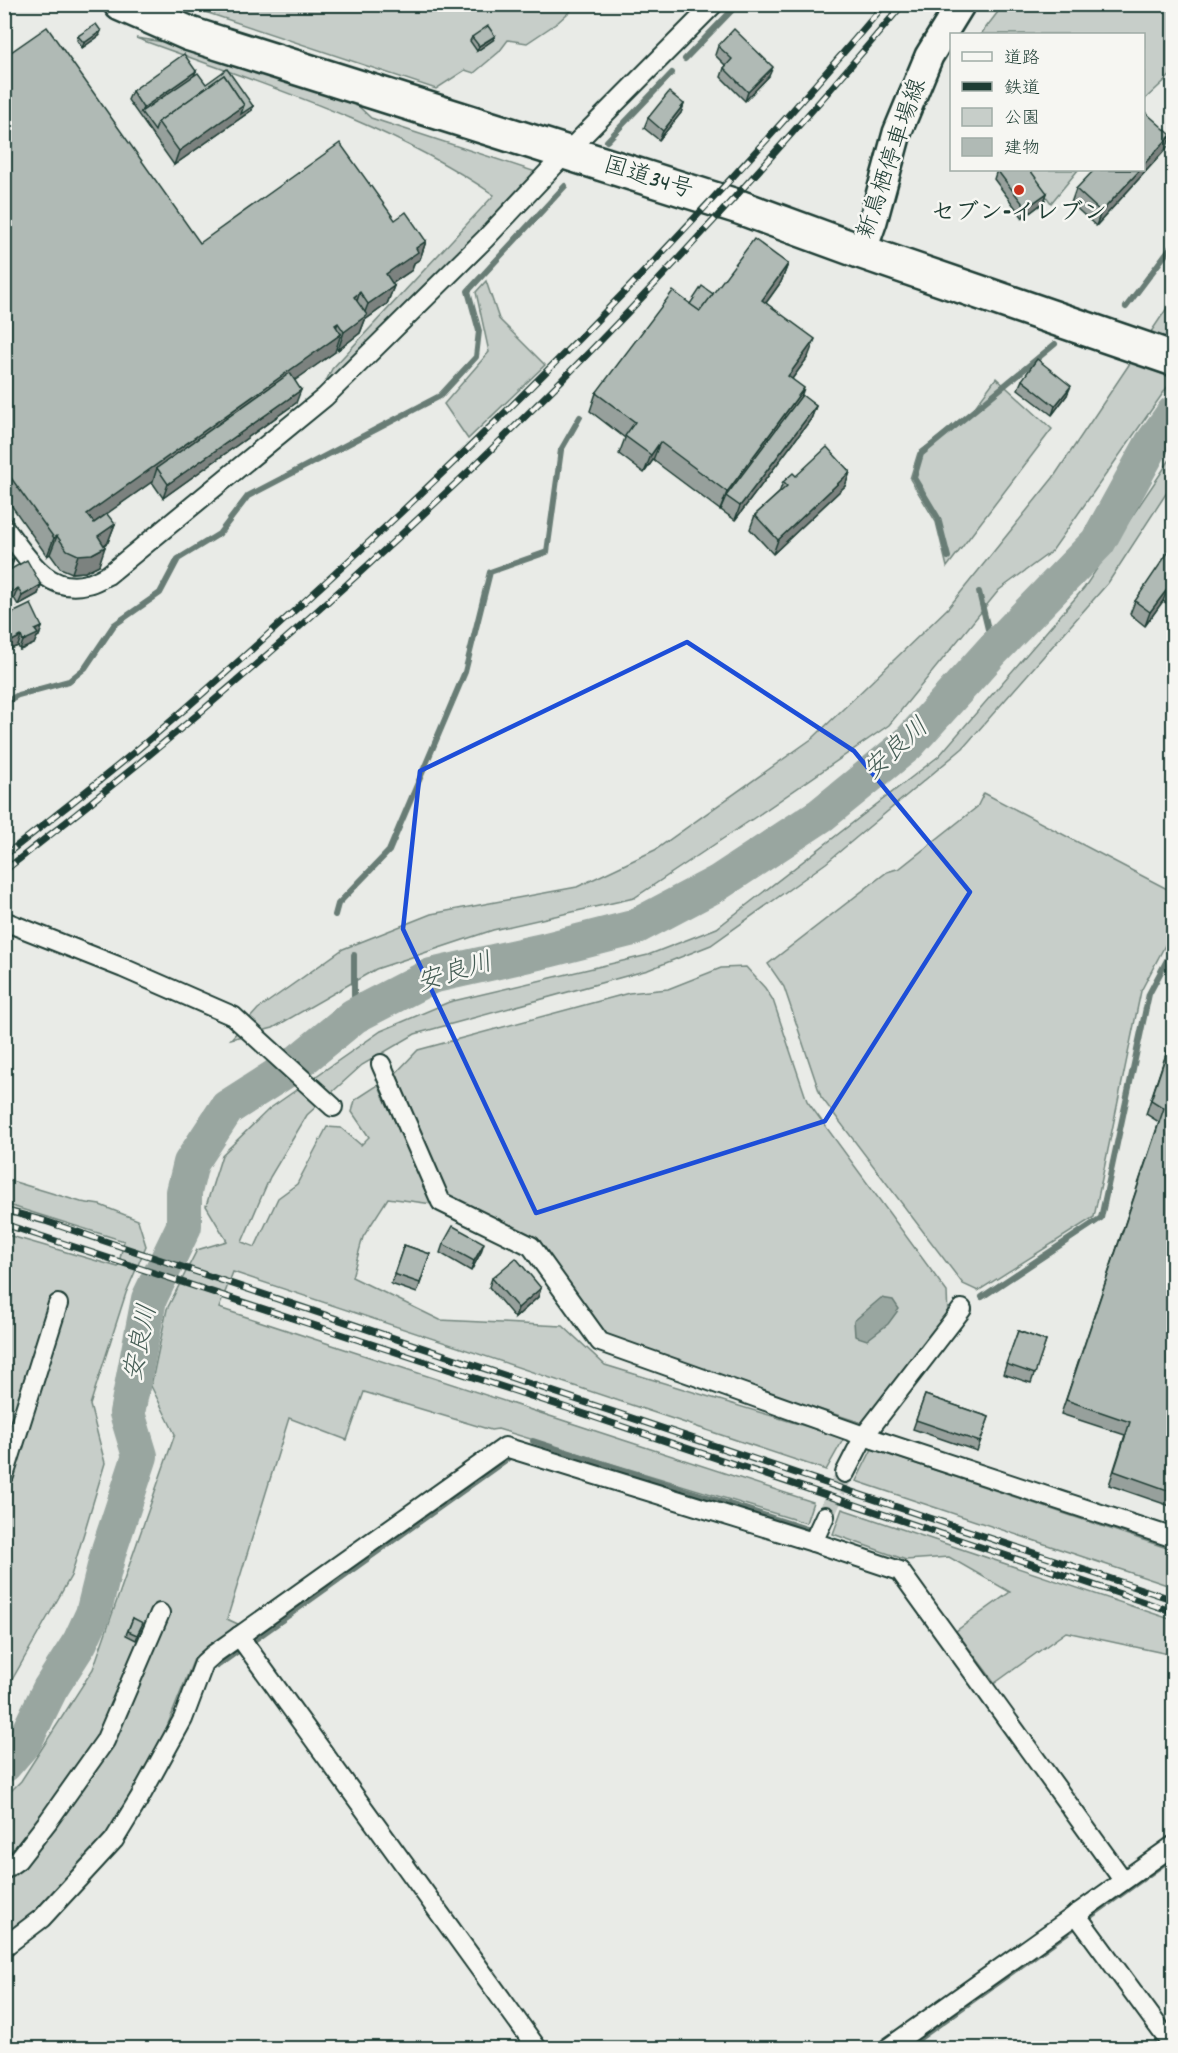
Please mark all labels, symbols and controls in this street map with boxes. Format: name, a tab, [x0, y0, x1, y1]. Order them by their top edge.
legend	[950, 33, 1145, 171]
text: 道路	[1004, 47, 1040, 72]
street label: 新鳥栖停車場線	[850, 74, 936, 244]
text: 鉄道	[1004, 77, 1040, 102]
text: 公園	[1004, 107, 1040, 132]
text: 建物	[1004, 137, 1040, 162]
street label: 国道34号	[599, 149, 697, 209]
marker: セブン-イレブン	[1012, 183, 1026, 197]
place label: セブン-イレブン	[931, 197, 1107, 231]
water label: 安良川	[856, 710, 938, 790]
water label: 安良川	[412, 945, 498, 1003]
water label: 安良川	[116, 1301, 168, 1385]

